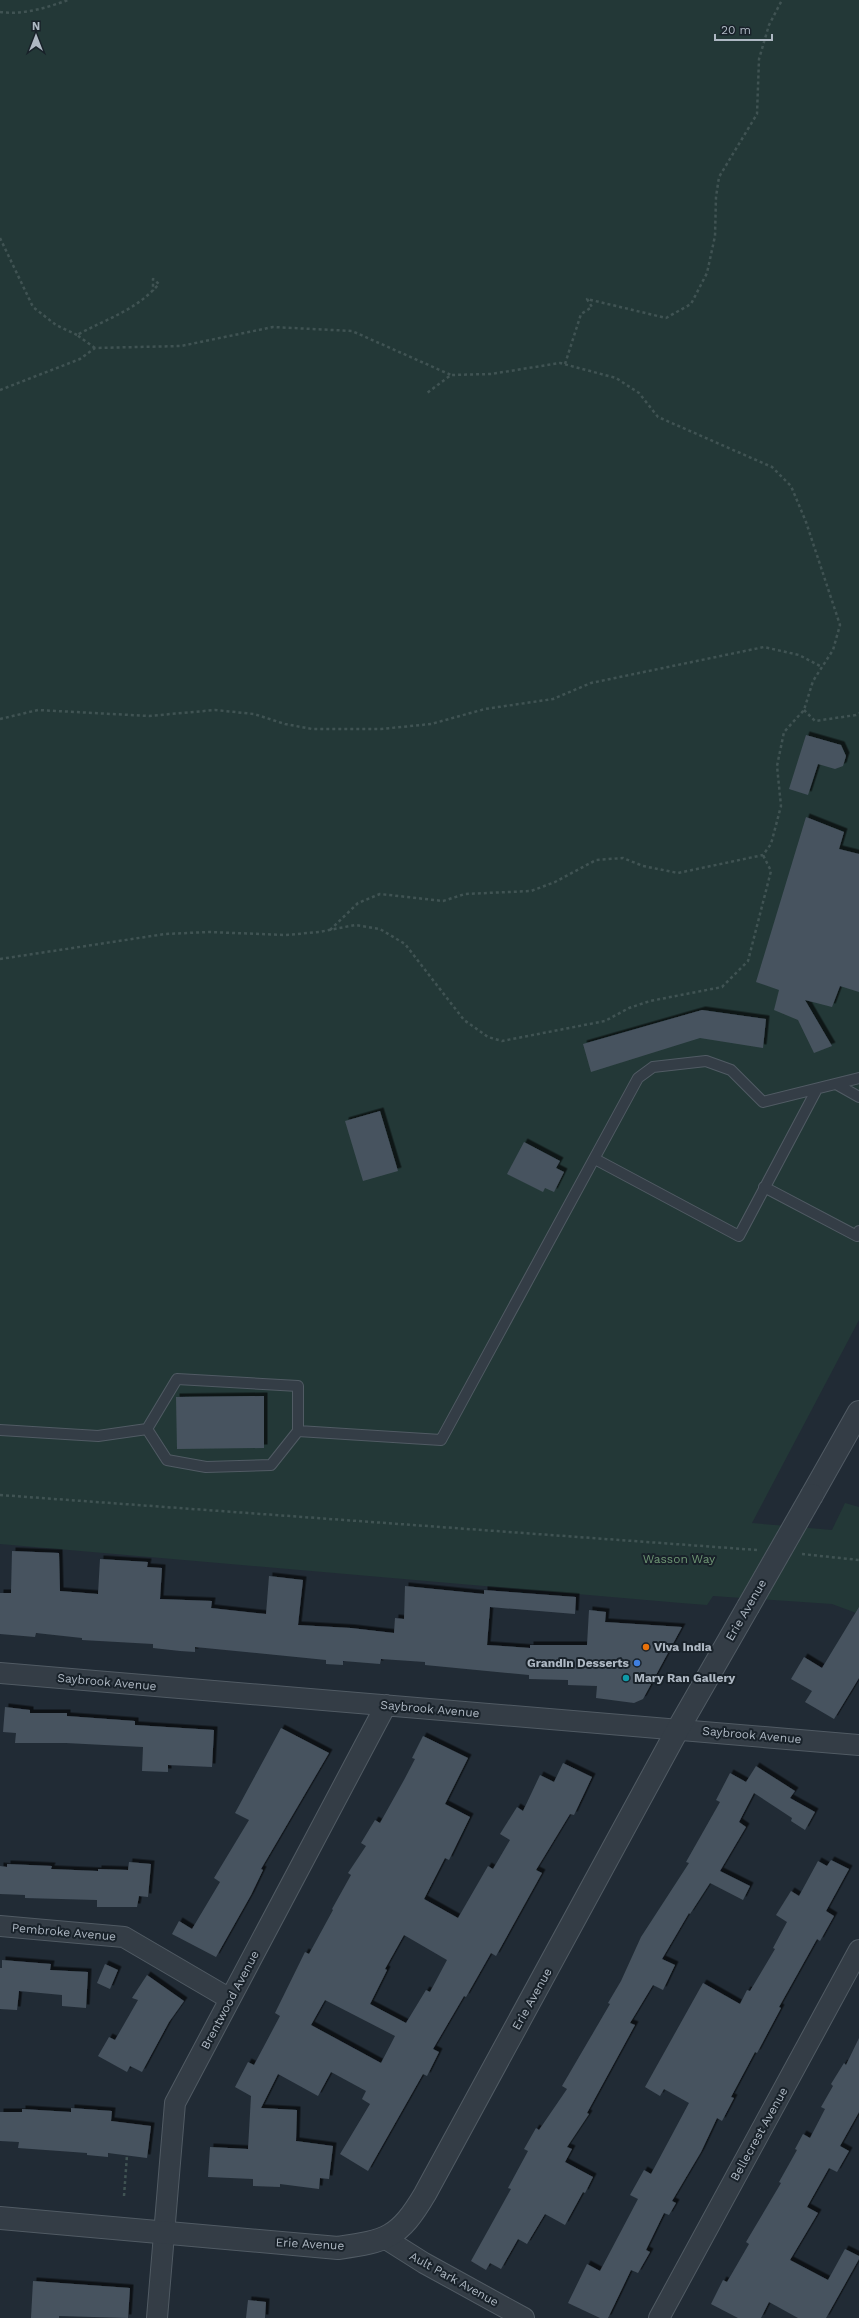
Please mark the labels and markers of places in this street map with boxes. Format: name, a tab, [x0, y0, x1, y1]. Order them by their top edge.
place label: Viva India	[654, 1640, 712, 1654]
marker: Viva India	[641, 1642, 651, 1652]
place label: Grandin Desserts	[527, 1656, 630, 1670]
marker: Grandin Desserts	[632, 1658, 642, 1668]
place label: Mary Ran Gallery	[634, 1671, 736, 1685]
marker: Mary Ran Gallery	[621, 1673, 631, 1683]

